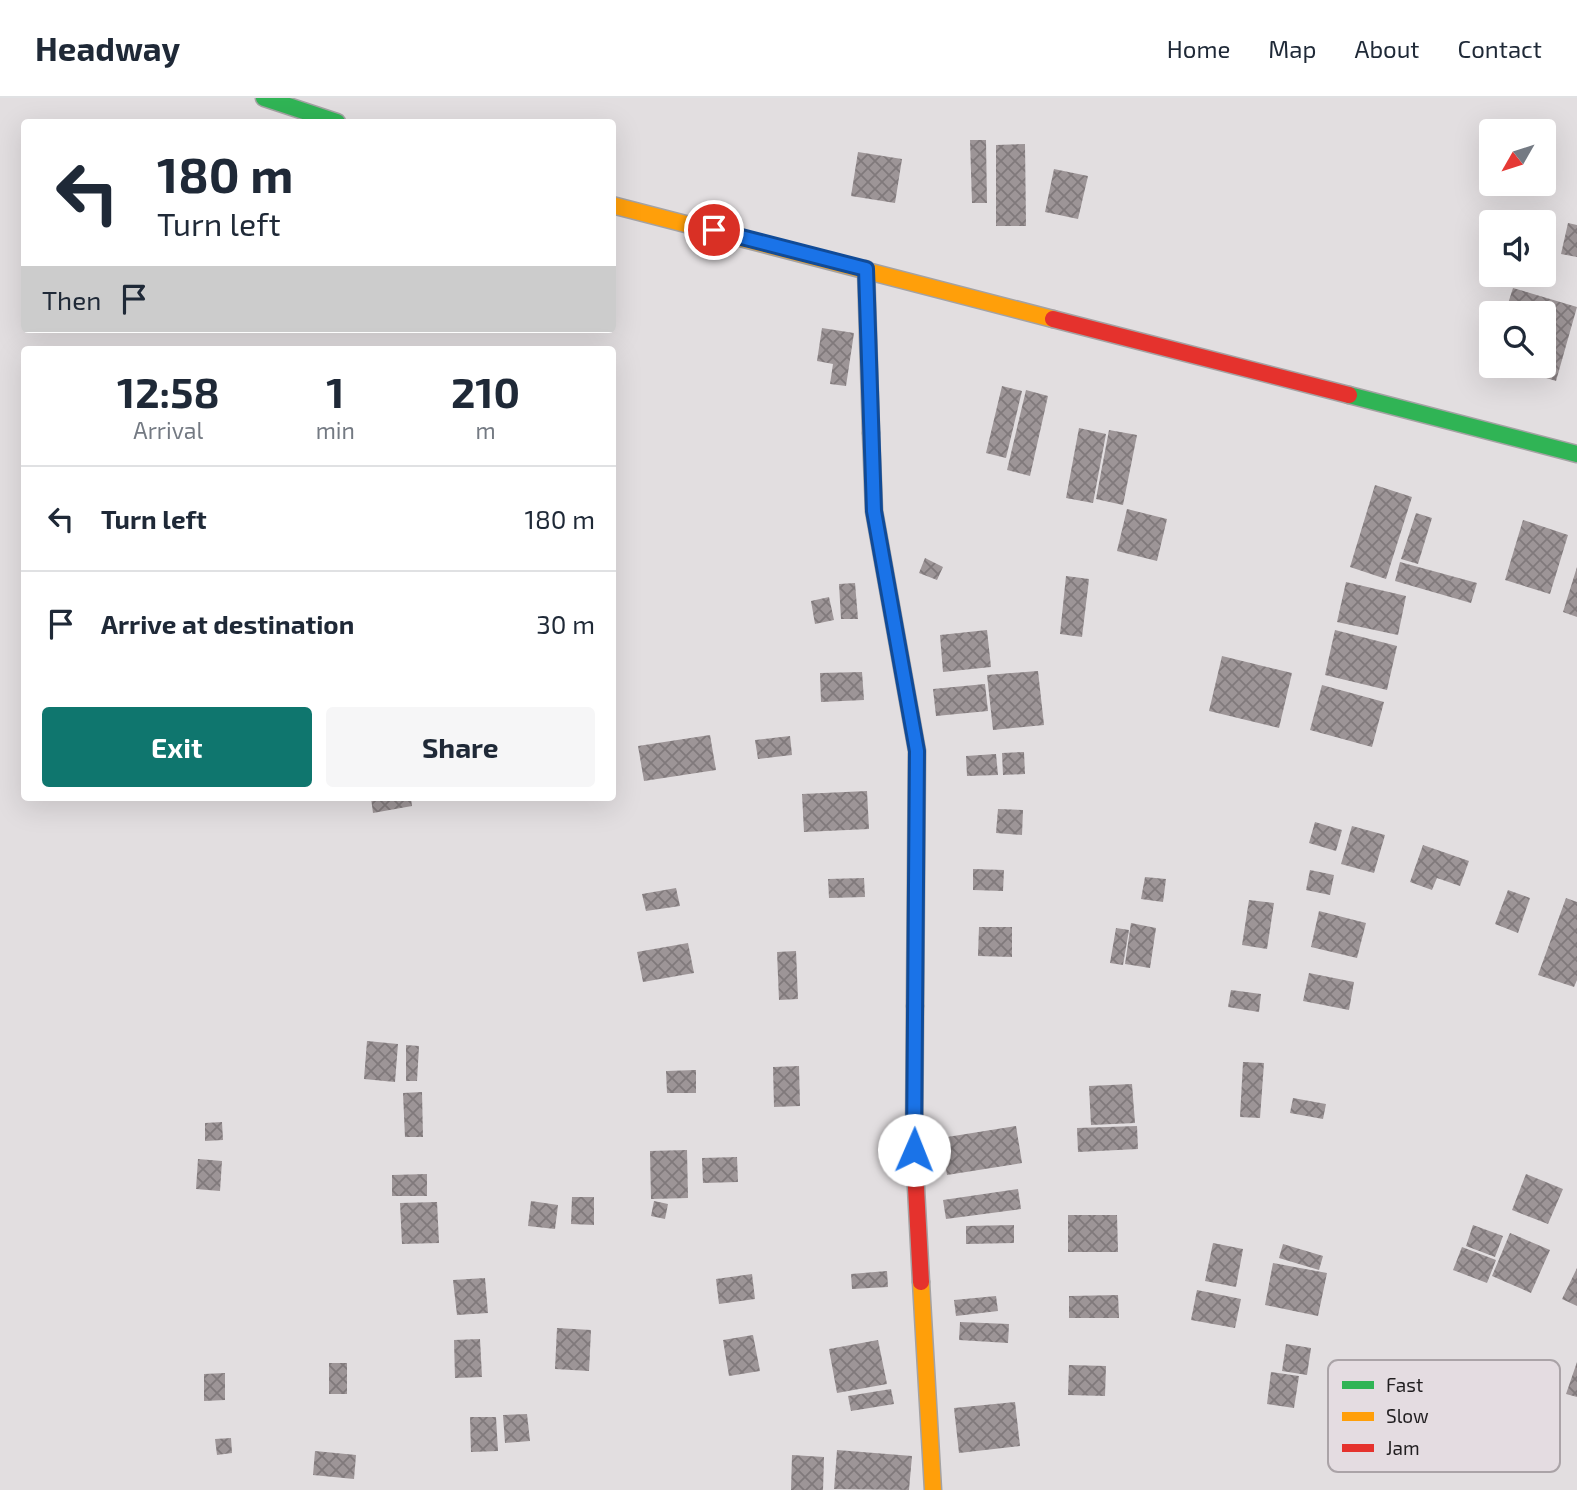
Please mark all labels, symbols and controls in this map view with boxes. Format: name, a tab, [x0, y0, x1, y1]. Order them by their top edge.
text: Headway	[35, 28, 180, 68]
text: Home	[1167, 34, 1230, 63]
text: Map	[1268, 34, 1316, 63]
text: About	[1354, 34, 1420, 63]
text: Contact	[1458, 34, 1542, 63]
north arrow	[1479, 119, 1556, 196]
map controls	[1479, 119, 1556, 378]
text: 180 m	[157, 144, 293, 203]
icon: left	[42, 147, 133, 238]
pin	[684, 200, 744, 260]
text: Turn left	[157, 204, 281, 242]
button: sound	[1479, 210, 1556, 287]
icon: arrive	[695, 211, 733, 249]
icon: arrive	[115, 280, 153, 318]
text: Then	[42, 284, 101, 315]
button: search	[1479, 301, 1556, 378]
text: 12:58	[117, 366, 220, 416]
text: 1	[326, 366, 344, 416]
text: 210	[451, 366, 520, 416]
text: Arrival	[133, 416, 203, 444]
text: min	[316, 416, 355, 444]
text: m	[475, 416, 496, 444]
icon: left	[42, 500, 80, 538]
text: Turn left	[101, 503, 207, 534]
text: 180 m	[525, 503, 595, 534]
icon: arrive	[42, 605, 80, 643]
text: Arrive at destination	[101, 608, 354, 639]
text: 30 m	[536, 608, 595, 639]
button: Exit	[42, 707, 312, 787]
button: Share	[326, 707, 595, 787]
position arrow	[877, 1113, 951, 1187]
legend	[1328, 1360, 1560, 1472]
text: Fast	[1386, 1373, 1423, 1396]
text: Slow	[1386, 1404, 1429, 1427]
text: Jam	[1386, 1436, 1420, 1459]

